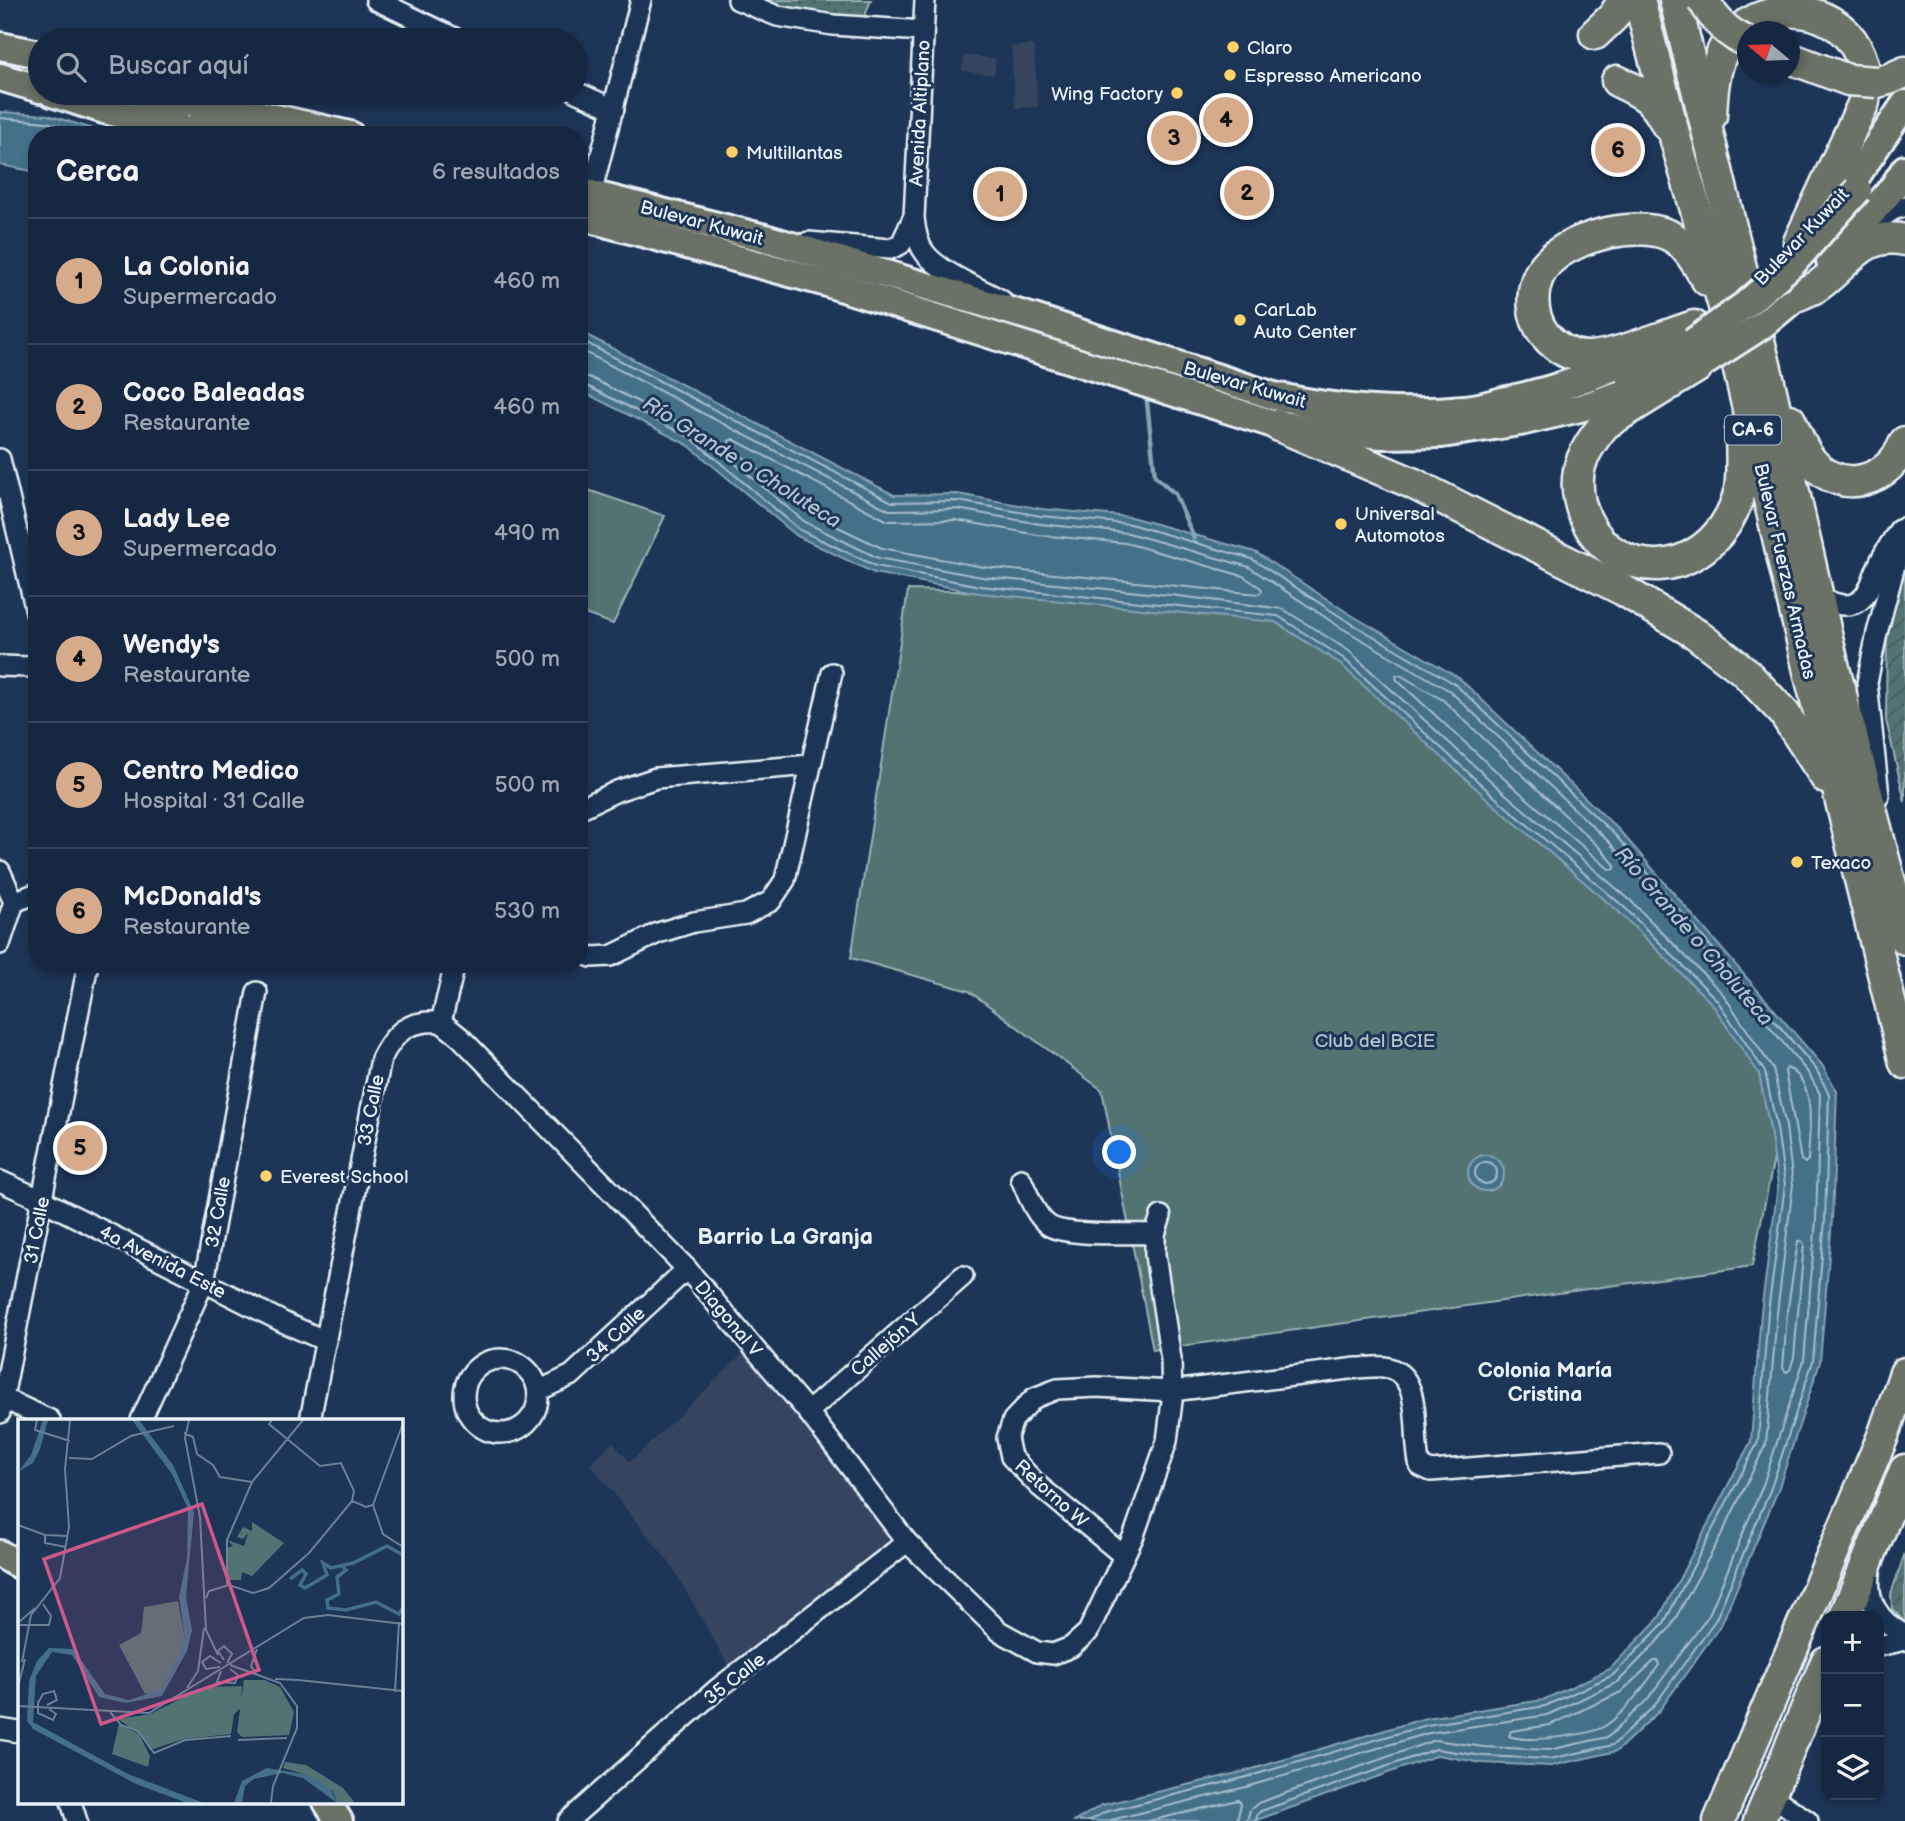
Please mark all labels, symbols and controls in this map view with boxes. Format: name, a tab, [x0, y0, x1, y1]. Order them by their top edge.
north arrow	[1737, 21, 1800, 84]
search box	[28, 28, 588, 105]
place label: Claro	[1247, 37, 1293, 60]
street label: Avenida Altiplano	[905, 39, 936, 187]
marker: Claro	[1225, 39, 1241, 55]
icon: search	[52, 48, 90, 86]
text: Buscar aquí	[108, 51, 249, 82]
place label: Espresso Americano	[1244, 65, 1422, 88]
marker: Espresso Americano	[1222, 67, 1238, 83]
place label: Wing Factory	[1051, 83, 1163, 106]
marker: Wing Factory	[1169, 85, 1185, 101]
pin: 4	[1203, 94, 1249, 146]
pin: 3	[1151, 112, 1197, 164]
pin: 6	[1595, 124, 1641, 176]
place label: Multillantas	[746, 142, 843, 165]
marker: Multillantas	[724, 144, 740, 160]
text: Cerca	[56, 154, 139, 190]
text: 6 resultados	[432, 158, 560, 186]
pin: 2	[1224, 167, 1270, 219]
pin: 1	[977, 168, 1023, 220]
street label: Bulevar Kuwait	[1750, 183, 1854, 291]
street label: Bulevar Kuwait	[637, 196, 766, 251]
text: La Colonia	[123, 252, 250, 283]
text: 1	[74, 267, 84, 295]
text: 460 m	[493, 267, 560, 295]
text: Supermercado	[123, 283, 277, 311]
place label: CarLab Auto Center	[1254, 299, 1357, 344]
marker: CarLab Auto Center	[1232, 312, 1248, 328]
street label: Bulevar Kuwait	[1181, 357, 1309, 414]
text: Coco Baleadas	[123, 378, 305, 409]
water label: Río Grande o Choluteca	[638, 391, 845, 534]
text: 2	[72, 393, 86, 421]
text: 460 m	[493, 393, 560, 421]
text: Restaurante	[123, 409, 250, 437]
road number: CA-6	[1725, 416, 1781, 444]
street label: Bulevar Fuerzas Armadas	[1748, 461, 1821, 682]
place label: Universal Automotos	[1355, 503, 1445, 548]
text: Lady Lee	[123, 504, 230, 535]
marker: Universal Automotos	[1333, 516, 1349, 532]
text: 3	[72, 519, 86, 547]
text: 490 m	[494, 519, 560, 547]
text: Supermercado	[123, 535, 277, 563]
text: Wendy's	[123, 630, 220, 661]
text: 4	[72, 645, 86, 673]
text: 500 m	[495, 645, 560, 673]
text: Restaurante	[123, 661, 250, 689]
text: Centro Medico	[123, 756, 299, 787]
text: 5	[72, 771, 86, 799]
text: 500 m	[495, 771, 560, 799]
text: Hospital · 31 Calle	[123, 787, 305, 815]
water label: Río Grande o Choluteca	[1609, 842, 1778, 1031]
place label: Texaco	[1811, 852, 1871, 875]
marker: Texaco	[1789, 854, 1805, 870]
text: McDonald's	[123, 882, 261, 913]
text: 6	[72, 897, 86, 925]
text: 530 m	[494, 897, 560, 925]
text: Restaurante	[123, 913, 250, 941]
park label: Club del BCIE	[1315, 1030, 1435, 1053]
street label: 33 Calle	[353, 1073, 390, 1148]
pin: 5	[57, 1122, 103, 1174]
your location	[1102, 1135, 1136, 1169]
place label: Everest School	[280, 1166, 408, 1189]
marker: Everest School	[258, 1168, 274, 1184]
street label: 32 Calle	[201, 1175, 236, 1250]
street label: 31 Calle	[20, 1195, 55, 1266]
street label: 4a Avenida Este	[95, 1220, 230, 1304]
district label: Barrio La Granja	[697, 1223, 873, 1251]
street label: Diagonal V	[689, 1276, 767, 1362]
street label: 34 Calle	[582, 1302, 650, 1368]
street label: Callejón Y	[846, 1308, 926, 1382]
district label: Colonia María Cristina	[1478, 1358, 1612, 1407]
inset map	[18, 1419, 402, 1804]
street label: Retorno W	[1010, 1455, 1092, 1533]
map controls	[1821, 1611, 1884, 1800]
button: +	[1821, 1611, 1884, 1674]
street label: 35 Calle	[700, 1648, 770, 1710]
button: −	[1821, 1674, 1884, 1737]
button: layers	[1821, 1737, 1884, 1800]

